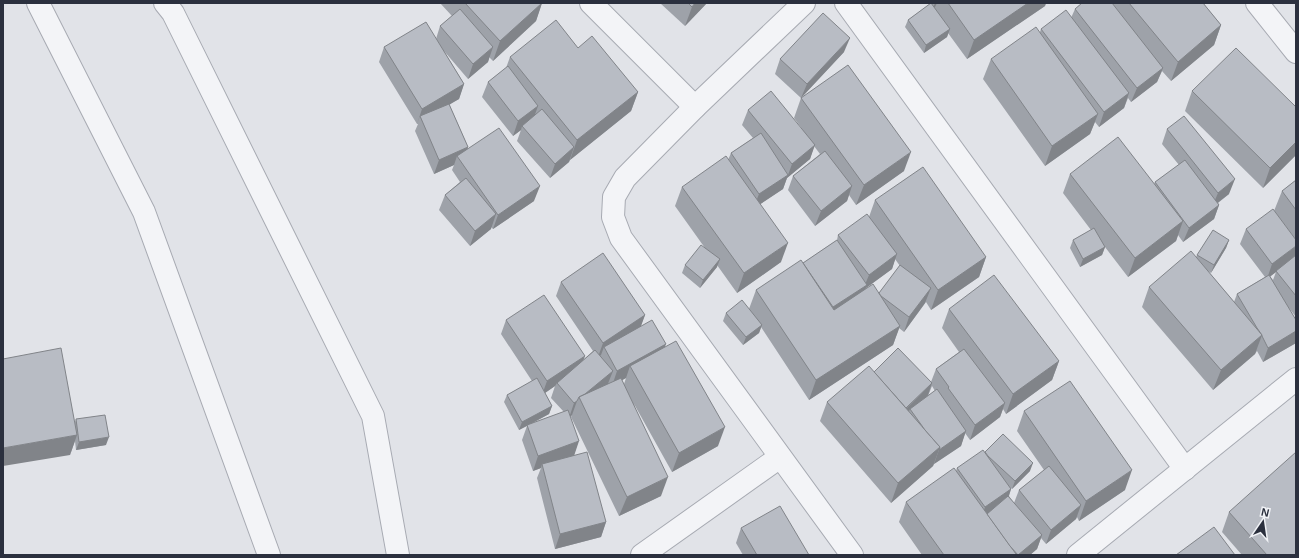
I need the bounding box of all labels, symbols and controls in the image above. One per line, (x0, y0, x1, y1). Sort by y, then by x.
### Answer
north arrow (1243, 502, 1283, 542)
text: N (1260, 506, 1271, 519)

